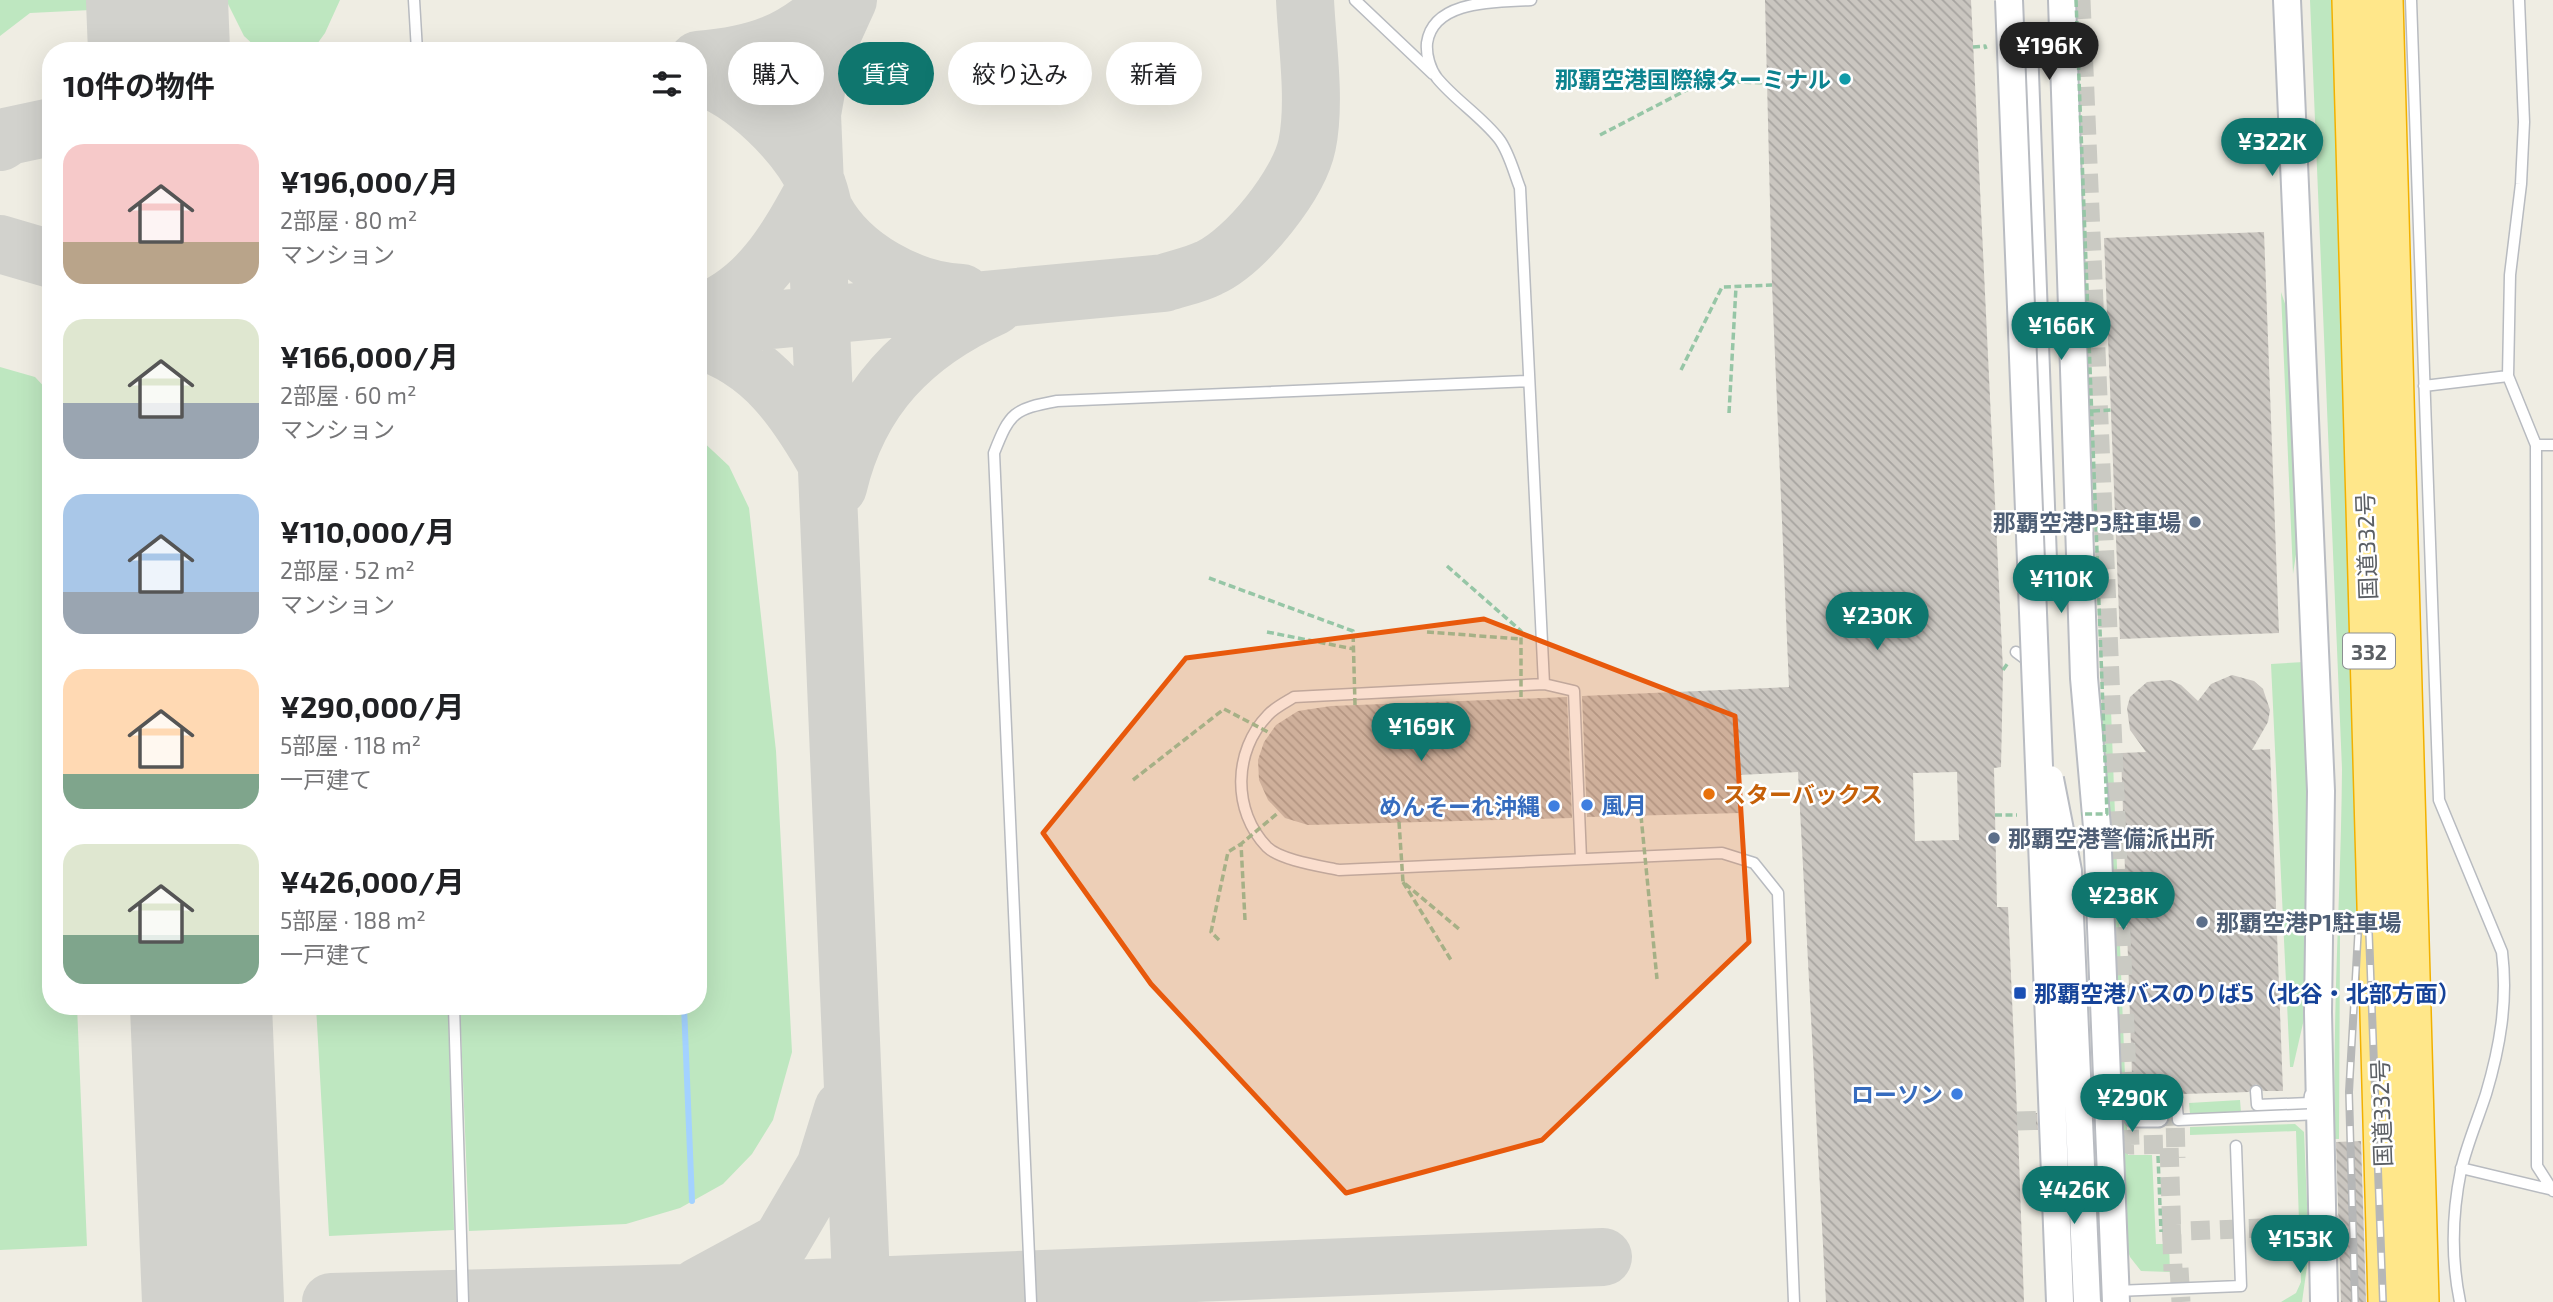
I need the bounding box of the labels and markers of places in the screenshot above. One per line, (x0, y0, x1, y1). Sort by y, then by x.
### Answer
pin: ¥196K (2000, 22, 2098, 82)
place label: 那覇空港国際線ターミナル (1555, 65, 1831, 93)
marker: 那覇空港国際線ターミナル (1837, 71, 1853, 87)
pin: ¥322K (2223, 118, 2321, 178)
pin: ¥166K (2012, 302, 2110, 362)
place label: 那覇空港P3駐車場 (1993, 508, 2181, 536)
marker: 那覇空港P3駐車場 (2187, 514, 2203, 530)
pin: ¥110K (2012, 556, 2110, 615)
pin: ¥230K (1828, 592, 1926, 652)
pin: ¥169K (1372, 704, 1470, 763)
place label: スターバックス (1723, 780, 1883, 808)
marker: スターバックス (1701, 786, 1717, 802)
place label: 風月 (1601, 791, 1647, 819)
place label: めんそーれ沖縄 (1379, 792, 1540, 820)
marker: 風月 (1579, 797, 1595, 813)
marker: めんそーれ沖縄 (1546, 798, 1562, 814)
place label: 那覇空港警備派出所 (2008, 824, 2215, 852)
marker: 那覇空港警備派出所 (1986, 830, 2002, 846)
pin: ¥238K (2074, 872, 2172, 932)
place label: 那覇空港P1駐車場 (2216, 908, 2401, 936)
marker: 那覇空港P1駐車場 (2194, 914, 2210, 930)
place label: 那覇空港バスのりば5（北谷・北部方面） (2034, 979, 2461, 1007)
marker: 那覇空港バスのりば5（北谷・北部方面） (2012, 985, 2028, 1001)
pin: ¥290K (2083, 1074, 2181, 1134)
place label: ローソン (1851, 1080, 1943, 1108)
marker: ローソン (1949, 1086, 1965, 1102)
pin: ¥426K (2025, 1166, 2123, 1226)
pin: ¥153K (2251, 1216, 2349, 1275)

